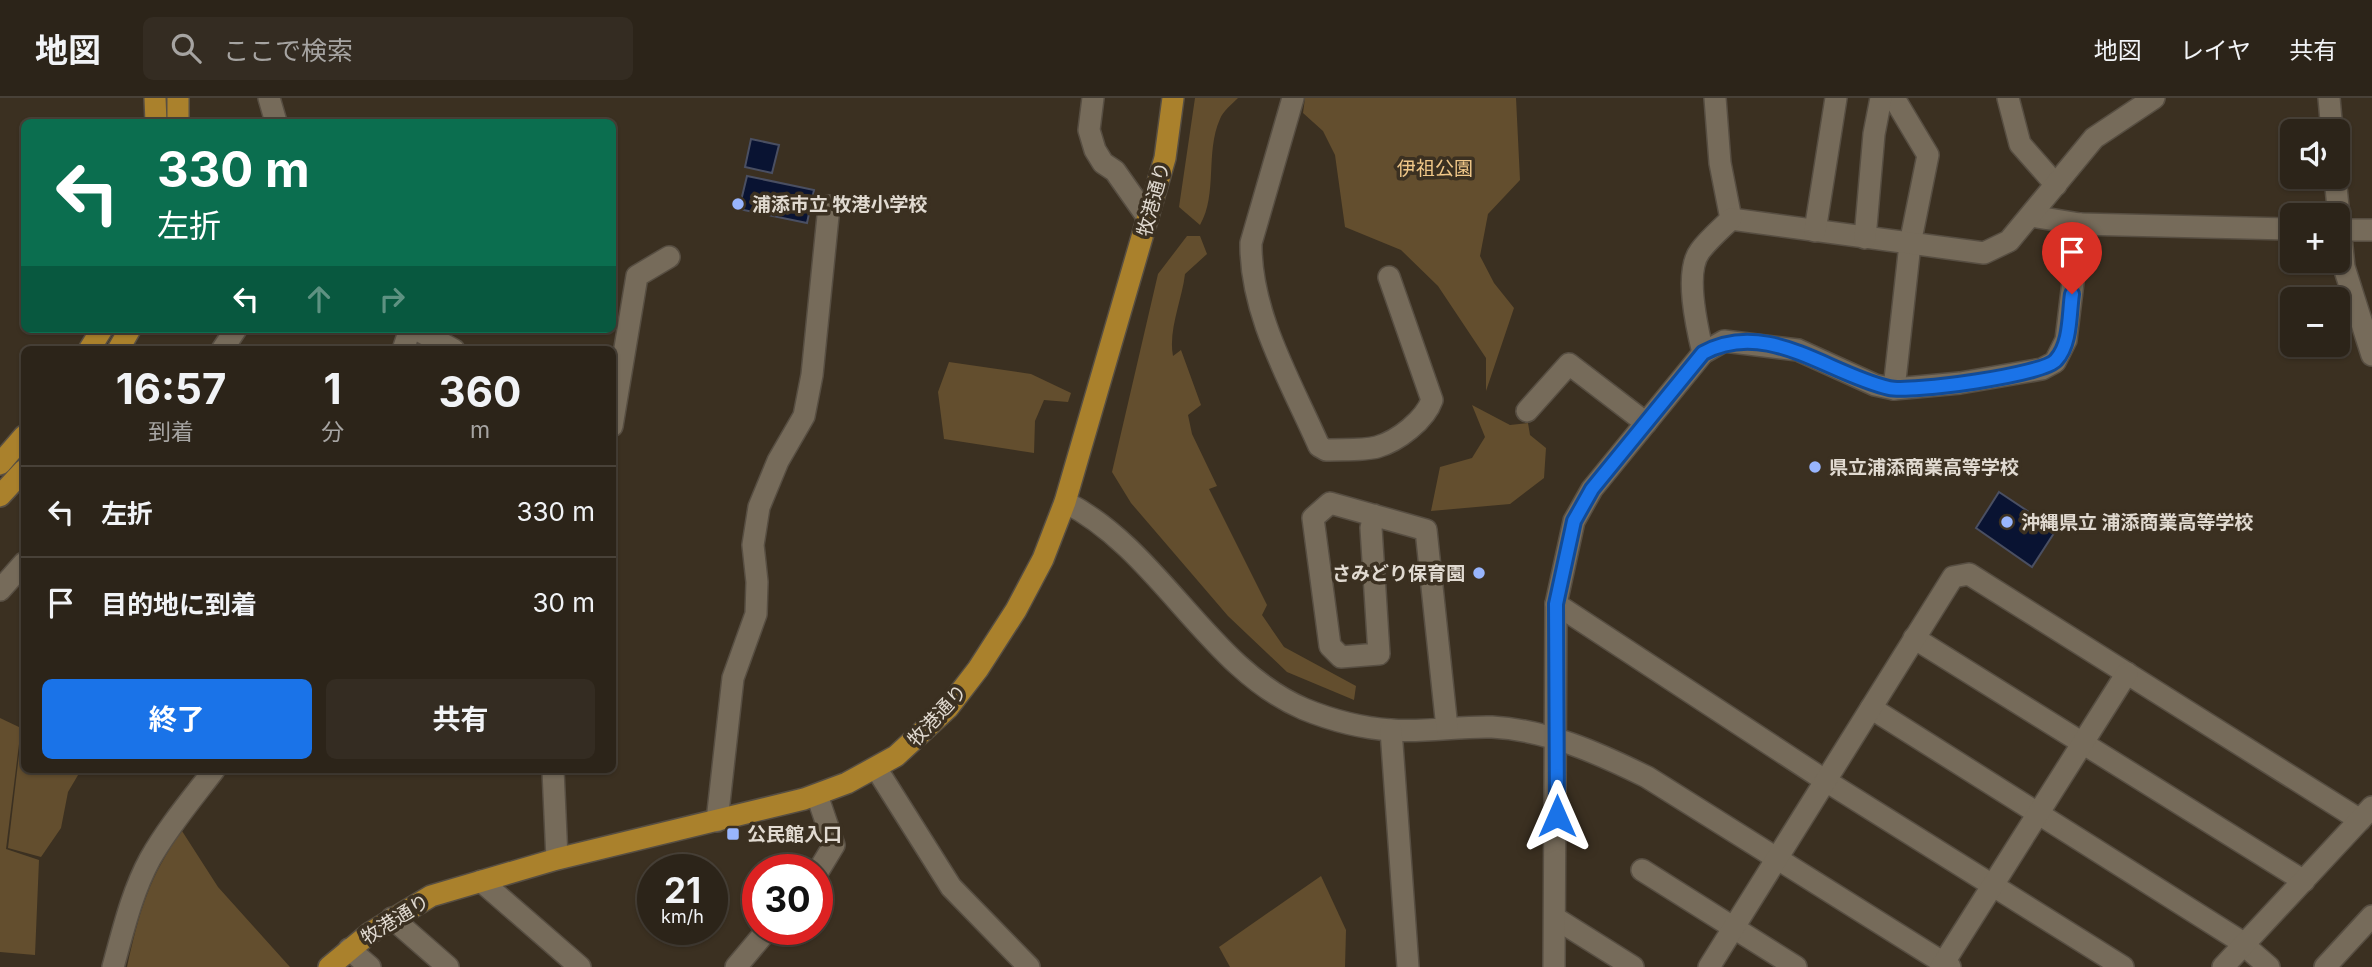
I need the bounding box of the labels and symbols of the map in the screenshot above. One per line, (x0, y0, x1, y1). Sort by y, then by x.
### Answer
park label: 伊祖公園 (1397, 157, 1473, 180)
street label: 牧港通り (1133, 159, 1174, 239)
place label: 浦添市立 牧港小学校 (752, 193, 928, 216)
marker: 浦添市立 牧港小学校 (730, 196, 746, 212)
pin (2042, 222, 2102, 294)
place label: 県立浦添商業高等学校 (1829, 456, 2019, 479)
marker: 県立浦添商業高等学校 (1807, 459, 1823, 475)
place label: 沖縄県立 浦添商業高等学校 (2021, 511, 2254, 534)
marker: 沖縄県立 浦添商業高等学校 (1999, 514, 2015, 530)
place label: さみどり保育園 (1332, 562, 1465, 585)
marker: さみどり保育園 (1471, 565, 1487, 581)
street label: 牧港通り (903, 680, 972, 751)
position arrow (1520, 779, 1594, 853)
place label: 公民館入口 (747, 823, 842, 846)
marker: 公民館入口 (725, 826, 741, 842)
speed limit sign: 30 (742, 854, 833, 945)
street label: 牧港通り (357, 890, 434, 949)

